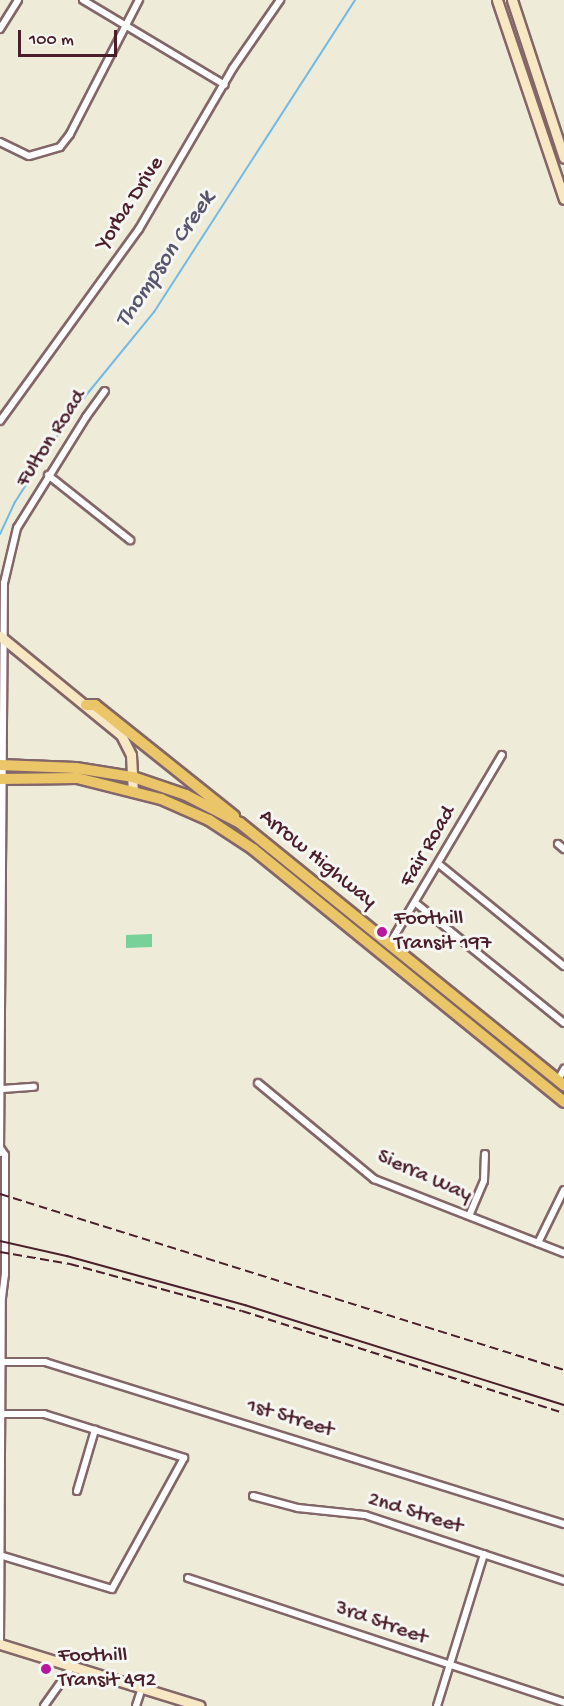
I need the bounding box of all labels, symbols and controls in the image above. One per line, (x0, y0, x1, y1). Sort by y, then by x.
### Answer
scale bar (21, 18, 120, 56)
text: 100 m (29, 30, 74, 51)
street label: Yorba Drive (91, 152, 171, 256)
water label: Thompson Creek (110, 186, 222, 334)
street label: Fulton Road (11, 385, 93, 493)
street label: Fair Road (395, 802, 463, 892)
street label: Arrow Highway (253, 804, 381, 916)
place label: Foothill Transit 197 (394, 906, 491, 957)
marker: Foothill Transit 197 (375, 925, 389, 939)
street label: Sierra Way (372, 1144, 476, 1210)
street label: 1st Street (243, 1393, 337, 1445)
street label: 2nd Street (364, 1487, 466, 1541)
street label: 3rd Street (331, 1596, 431, 1652)
place label: Foothill Transit 492 (58, 1643, 156, 1694)
marker: Foothill Transit 492 (39, 1662, 53, 1676)

